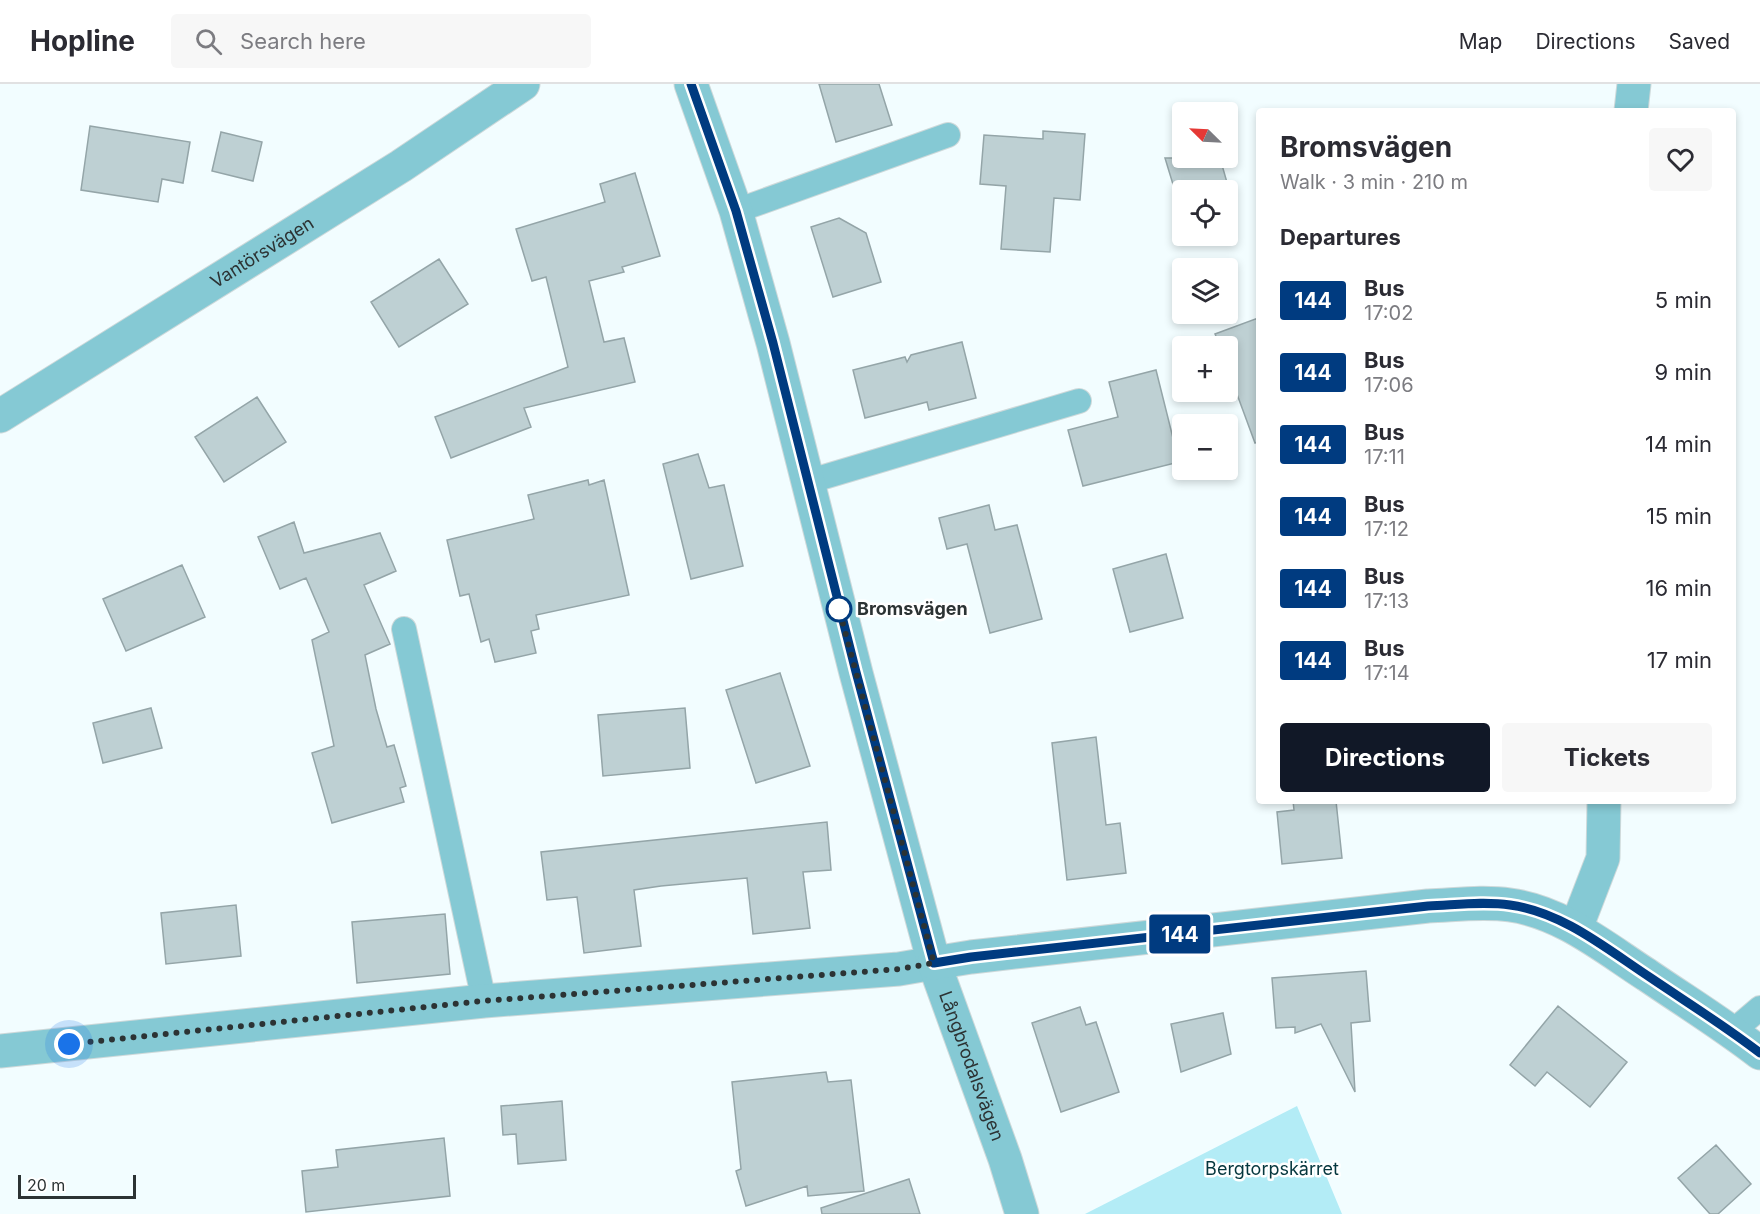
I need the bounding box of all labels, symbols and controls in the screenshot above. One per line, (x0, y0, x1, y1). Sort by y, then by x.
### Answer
search box (171, 14, 591, 68)
text: Hopline (30, 24, 135, 58)
icon: search (192, 25, 225, 58)
text: Search here (240, 28, 366, 54)
text: Map (1459, 29, 1502, 54)
text: Directions (1535, 29, 1636, 54)
text: Saved (1669, 29, 1730, 54)
north arrow (1172, 102, 1238, 168)
map controls (1172, 102, 1238, 480)
button: heart (1649, 128, 1712, 191)
text: Bromsvägen (1280, 130, 1452, 164)
text: Walk · 3 min · 210 m (1280, 170, 1468, 194)
button: locate (1172, 180, 1238, 246)
street label: Vantörsvägen (207, 212, 317, 292)
text: Departures (1280, 224, 1401, 250)
button: layers (1172, 258, 1238, 324)
text: Bus (1364, 275, 1405, 301)
text: 5 min (1655, 287, 1712, 313)
text: 144 (1294, 288, 1332, 313)
text: 17:02 (1364, 301, 1413, 325)
button: + (1172, 336, 1238, 402)
text: Bus (1364, 347, 1405, 373)
text: 9 min (1655, 359, 1712, 385)
text: 144 (1294, 360, 1332, 385)
text: 17:06 (1364, 373, 1414, 397)
button: − (1172, 414, 1238, 480)
text: Bus (1364, 419, 1405, 445)
text: 14 min (1645, 431, 1712, 457)
text: 144 (1294, 432, 1332, 457)
text: 17:11 (1364, 445, 1405, 469)
text: Bus (1364, 491, 1405, 517)
text: 15 min (1646, 503, 1712, 529)
text: 144 (1294, 504, 1332, 529)
text: 17:12 (1364, 517, 1409, 541)
text: Bus (1364, 563, 1405, 589)
text: 16 min (1646, 575, 1712, 601)
text: 144 (1294, 576, 1332, 601)
text: 17:13 (1364, 589, 1409, 613)
marker: Bromsvägen (826, 596, 852, 622)
place label: Bromsvägen (857, 598, 968, 619)
text: Bus (1364, 635, 1405, 661)
text: 17 min (1647, 647, 1712, 673)
text: 144 (1294, 648, 1332, 673)
text: 17:14 (1364, 661, 1410, 685)
button: Directions (1280, 723, 1490, 792)
button: Tickets (1502, 723, 1712, 792)
line badge: 144 (1146, 914, 1214, 954)
text: 144 (1161, 922, 1199, 947)
street label: Långbrodalsvägen (935, 988, 1009, 1144)
your location (54, 1029, 84, 1059)
park label: Bergtorpskärret (1205, 1158, 1339, 1179)
scale bar (18, 1172, 136, 1200)
text: 20 m (27, 1175, 65, 1195)

